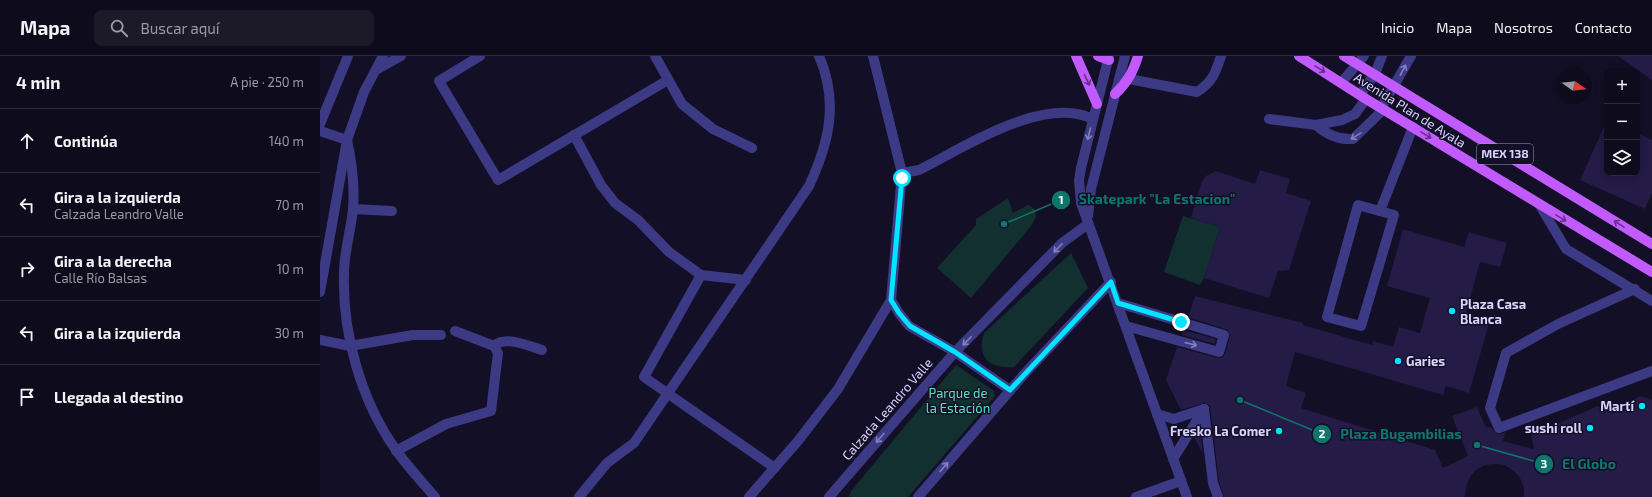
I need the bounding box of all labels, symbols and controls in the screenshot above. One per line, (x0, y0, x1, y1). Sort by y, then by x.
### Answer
search box (94, 10, 374, 46)
text: Mapa (20, 16, 70, 39)
icon: search (108, 17, 130, 39)
text: Buscar aquí (140, 19, 220, 37)
text: Inicio (1381, 19, 1414, 36)
text: Mapa (1436, 19, 1472, 36)
text: Nosotros (1494, 19, 1553, 36)
text: Contacto (1575, 19, 1632, 36)
one-way arrow (1400, 64, 1407, 76)
one-way arrow (1314, 66, 1326, 74)
north arrow (1556, 68, 1592, 104)
map controls (1604, 68, 1640, 176)
button: + (1604, 68, 1640, 104)
street label: Avenida Plan de Ayala (1351, 69, 1469, 151)
text: 4 min (16, 72, 60, 92)
one-way arrow (1083, 73, 1091, 85)
text: A pie · 250 m (230, 74, 304, 90)
button: − (1604, 104, 1640, 140)
one-way arrow (1085, 128, 1093, 141)
icon: ahead (16, 130, 38, 152)
one-way arrow (1350, 131, 1361, 140)
one-way arrow (1421, 131, 1432, 140)
text: Continúa (54, 132, 117, 150)
text: 140 m (269, 133, 304, 149)
button: layers (1604, 140, 1640, 176)
road number: MEX 138 (1477, 144, 1533, 164)
route start (893, 169, 911, 187)
callout: Skatepark "La Estacion" (1051, 187, 1243, 213)
text: Gira a la izquierda (54, 188, 181, 206)
text: Skatepark "La Estacion" (1079, 190, 1235, 207)
text: 1 (1058, 192, 1064, 206)
icon: left (16, 194, 38, 216)
text: 70 m (275, 197, 304, 213)
text: Calzada Leandro Valle (54, 206, 184, 222)
one-way arrow (1555, 214, 1567, 222)
one-way arrow (1614, 220, 1625, 228)
one-way arrow (1053, 243, 1063, 253)
text: Gira a la derecha (54, 252, 172, 270)
icon: right (16, 258, 38, 280)
text: 10 m (277, 261, 304, 277)
text: Calle Río Balsas (54, 270, 147, 286)
place label: Plaza Casa Blanca (1460, 296, 1526, 327)
marker: Plaza Casa Blanca (1447, 306, 1457, 316)
route end (1172, 313, 1190, 331)
icon: left (16, 322, 38, 344)
text: Gira a la izquierda (54, 324, 181, 342)
text: 30 m (275, 325, 304, 341)
one-way arrow (962, 336, 971, 346)
one-way arrow (1184, 341, 1197, 348)
place label: Garies (1406, 353, 1445, 369)
street label: Calzada Leandro Valle (838, 355, 936, 463)
marker: Garies (1393, 356, 1403, 366)
park label: Parque de la Estación (926, 385, 990, 416)
icon: arrive (16, 386, 38, 408)
text: Llegada al destino (54, 388, 183, 406)
place label: Martí (1600, 398, 1635, 414)
marker: Martí (1637, 401, 1647, 411)
place label: sushi roll (1525, 420, 1583, 436)
callout: Plaza Bugambilias (1312, 421, 1469, 447)
place label: Fresko La Comer (1170, 423, 1271, 439)
marker: sushi roll (1585, 423, 1595, 433)
text: Plaza Bugambilias (1340, 425, 1462, 442)
marker: Fresko La Comer (1274, 426, 1284, 436)
text: 2 (1319, 426, 1326, 440)
one-way arrow (876, 432, 885, 442)
callout: El Globo (1534, 451, 1624, 477)
text: El Globo (1562, 455, 1616, 472)
text: 3 (1541, 456, 1548, 470)
one-way arrow (939, 462, 948, 473)

